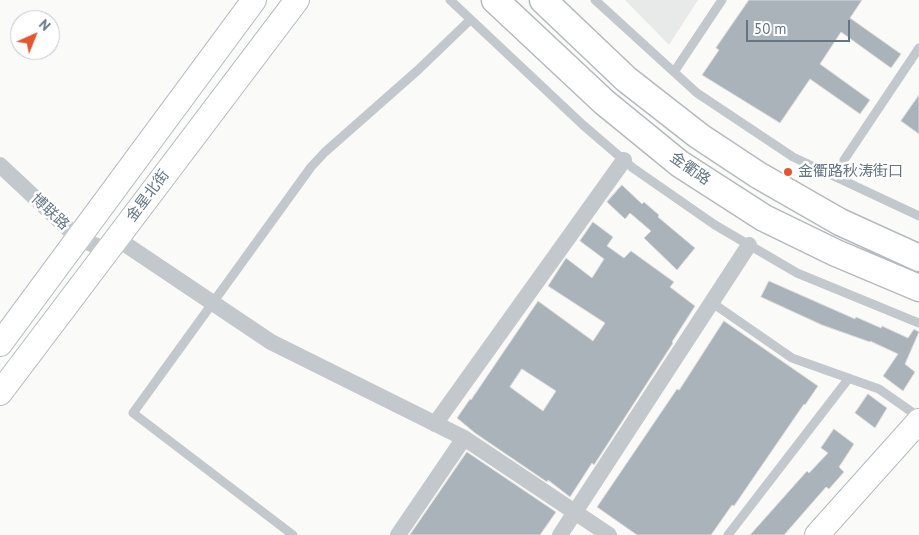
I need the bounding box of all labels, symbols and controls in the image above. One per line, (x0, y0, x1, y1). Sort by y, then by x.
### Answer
north arrow (10, 10, 60, 60)
scale bar (749, 10, 853, 42)
text: N (35, 15, 54, 35)
text: 50 m (754, 19, 787, 38)
street label: 金衢路 (666, 149, 714, 189)
place label: 金衢路秋涛街口 (798, 163, 903, 181)
marker: 金衢路秋涛街口 (782, 166, 794, 178)
street label: 金星北街 (123, 167, 173, 225)
street label: 博联路 (27, 190, 73, 234)

